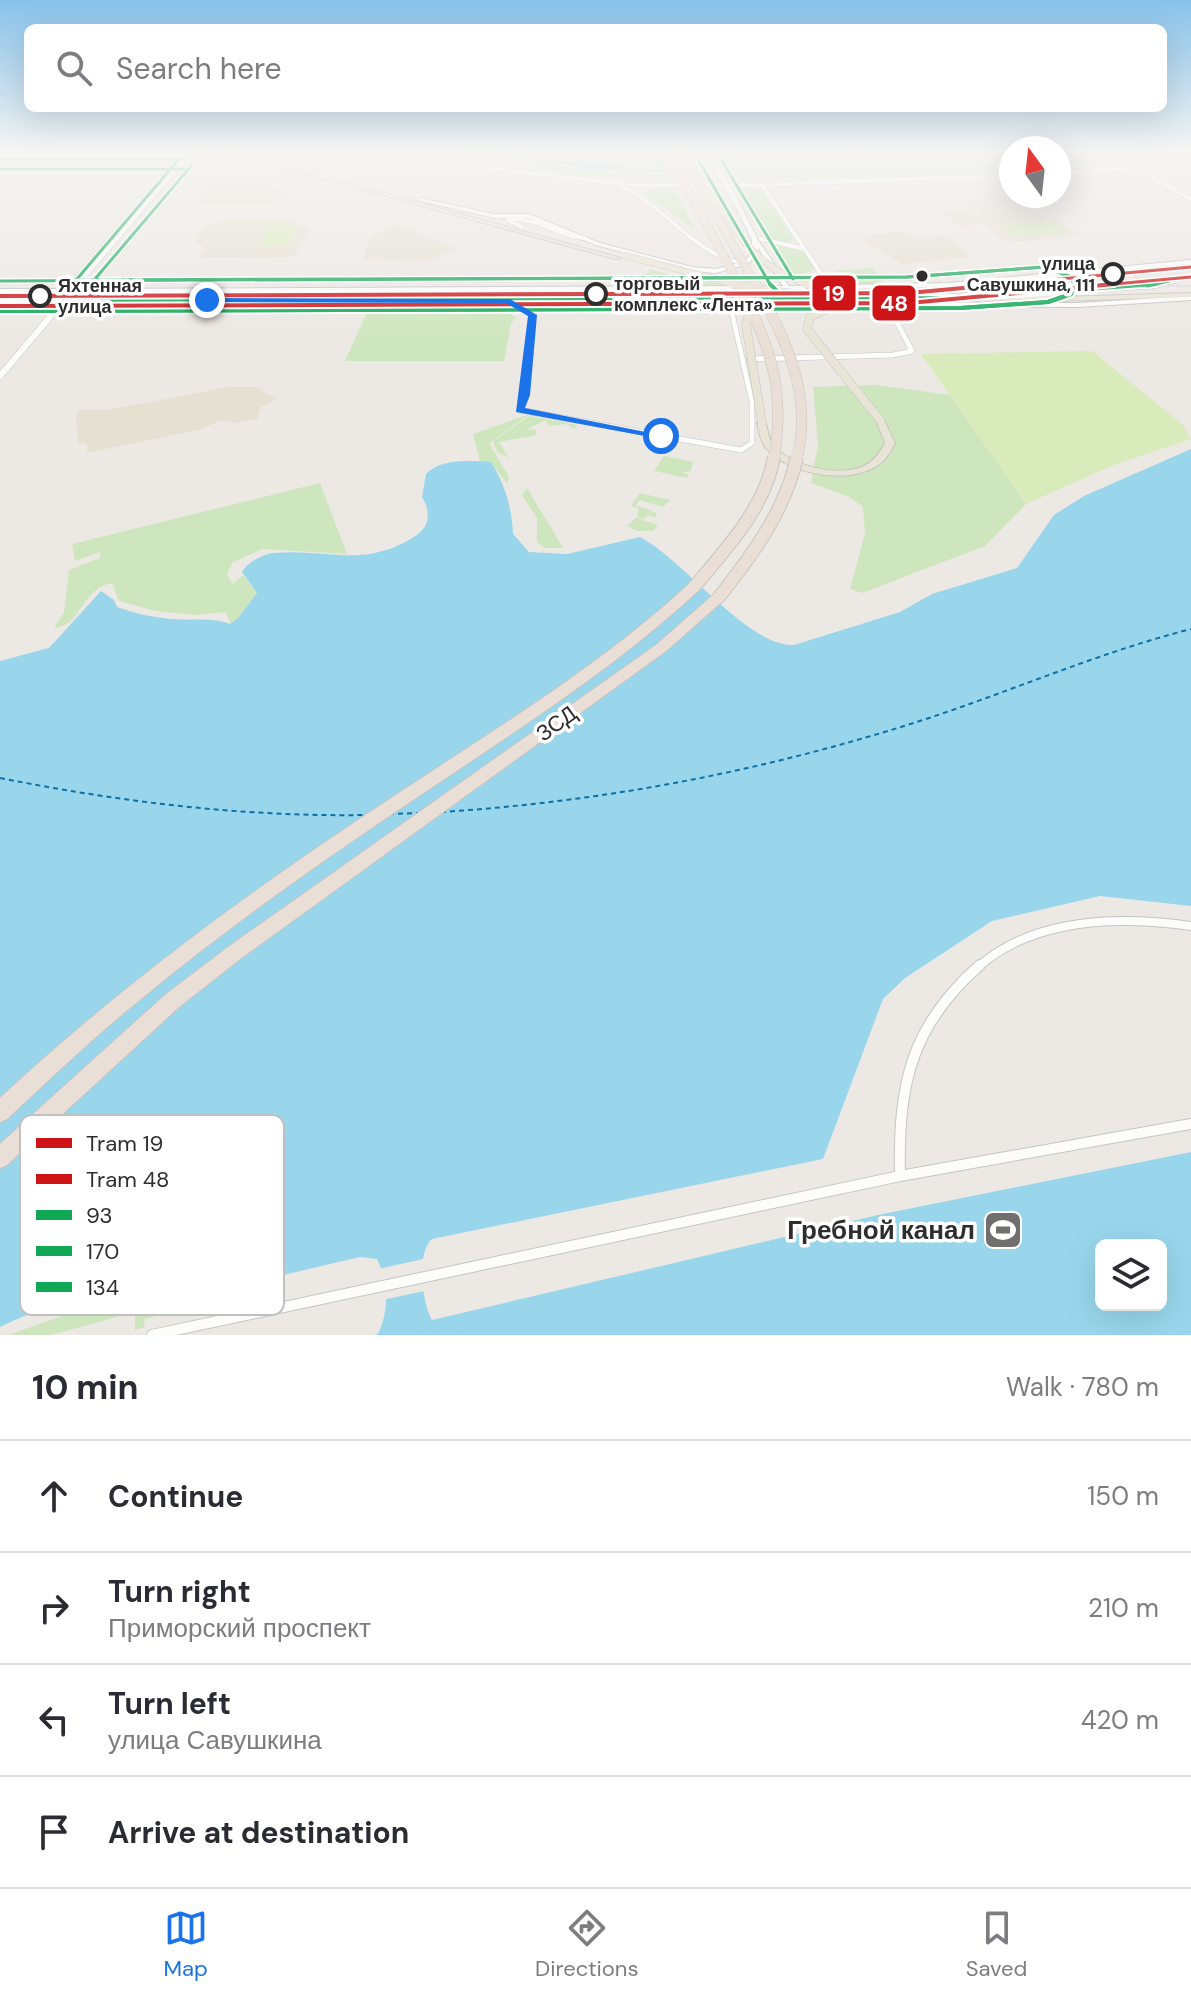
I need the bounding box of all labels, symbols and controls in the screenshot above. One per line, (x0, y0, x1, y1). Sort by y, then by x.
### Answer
search box (24, 24, 1167, 112)
icon: search (52, 46, 96, 90)
text: Search here (116, 49, 282, 88)
north arrow (999, 136, 1071, 208)
place label: улица Савушкина, 111 (967, 252, 1096, 297)
marker: улица Савушкина, 111 (1102, 263, 1124, 285)
unlabelled marker (914, 268, 930, 284)
place label: торговый комплекс «Лента» (614, 272, 773, 317)
place label: Яхтенная улица (58, 274, 142, 319)
line badge: 19 (811, 274, 857, 312)
text: 19 (823, 279, 845, 308)
route end (189, 282, 225, 318)
marker: торговый комплекс «Лента» (585, 283, 607, 305)
line badge: 48 (871, 284, 917, 322)
marker: Яхтенная улица (29, 285, 51, 307)
text: 48 (880, 289, 908, 318)
route start (643, 418, 679, 454)
street label: ЗСД (530, 699, 582, 748)
legend (20, 1115, 284, 1315)
text: Tram 19 (86, 1129, 163, 1158)
text: Tram 48 (86, 1165, 169, 1194)
text: 93 (86, 1201, 112, 1230)
sports icon: Гребной канал (982, 1209, 1024, 1251)
place label: Гребной канал (787, 1213, 975, 1247)
text: 170 (86, 1237, 119, 1266)
map controls (1095, 1239, 1167, 1311)
button: layers (1095, 1239, 1167, 1311)
text: 134 (86, 1273, 119, 1302)
text: 10 min (32, 1365, 139, 1410)
text: Walk · 780 m (1006, 1370, 1159, 1404)
icon: ahead (32, 1474, 76, 1518)
text: Continue (108, 1477, 243, 1516)
text: 150 m (1087, 1479, 1159, 1513)
text: Turn right (108, 1572, 251, 1611)
icon: right (32, 1586, 76, 1630)
text: 210 m (1088, 1591, 1159, 1625)
text: Приморский проспект (108, 1611, 371, 1645)
text: Turn left (108, 1684, 231, 1723)
icon: left (32, 1698, 76, 1742)
text: 420 m (1081, 1703, 1159, 1737)
text: улица Савушкина (108, 1723, 322, 1757)
icon: arrive (32, 1810, 76, 1854)
text: Arrive at destination (108, 1813, 409, 1852)
tab: Map (164, 1906, 208, 1983)
tab: Directions (535, 1906, 639, 1983)
tab: Saved (966, 1906, 1027, 1983)

